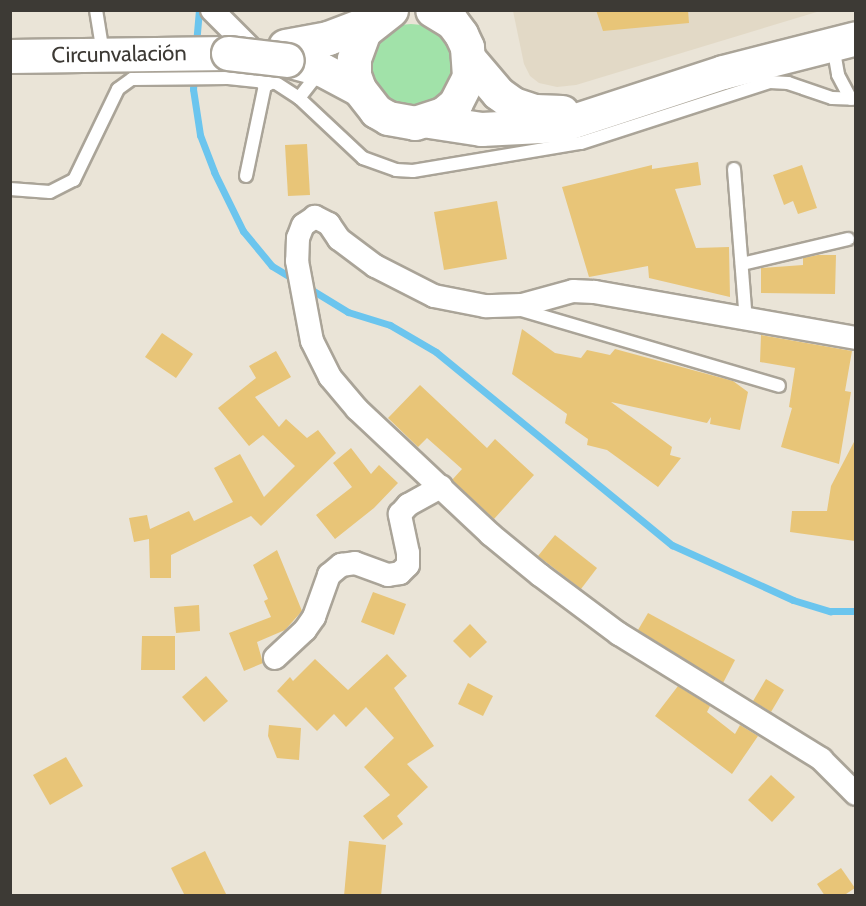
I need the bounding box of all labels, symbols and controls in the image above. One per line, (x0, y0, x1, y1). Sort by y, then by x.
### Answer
street label: Circunvalación (51, 40, 187, 68)

